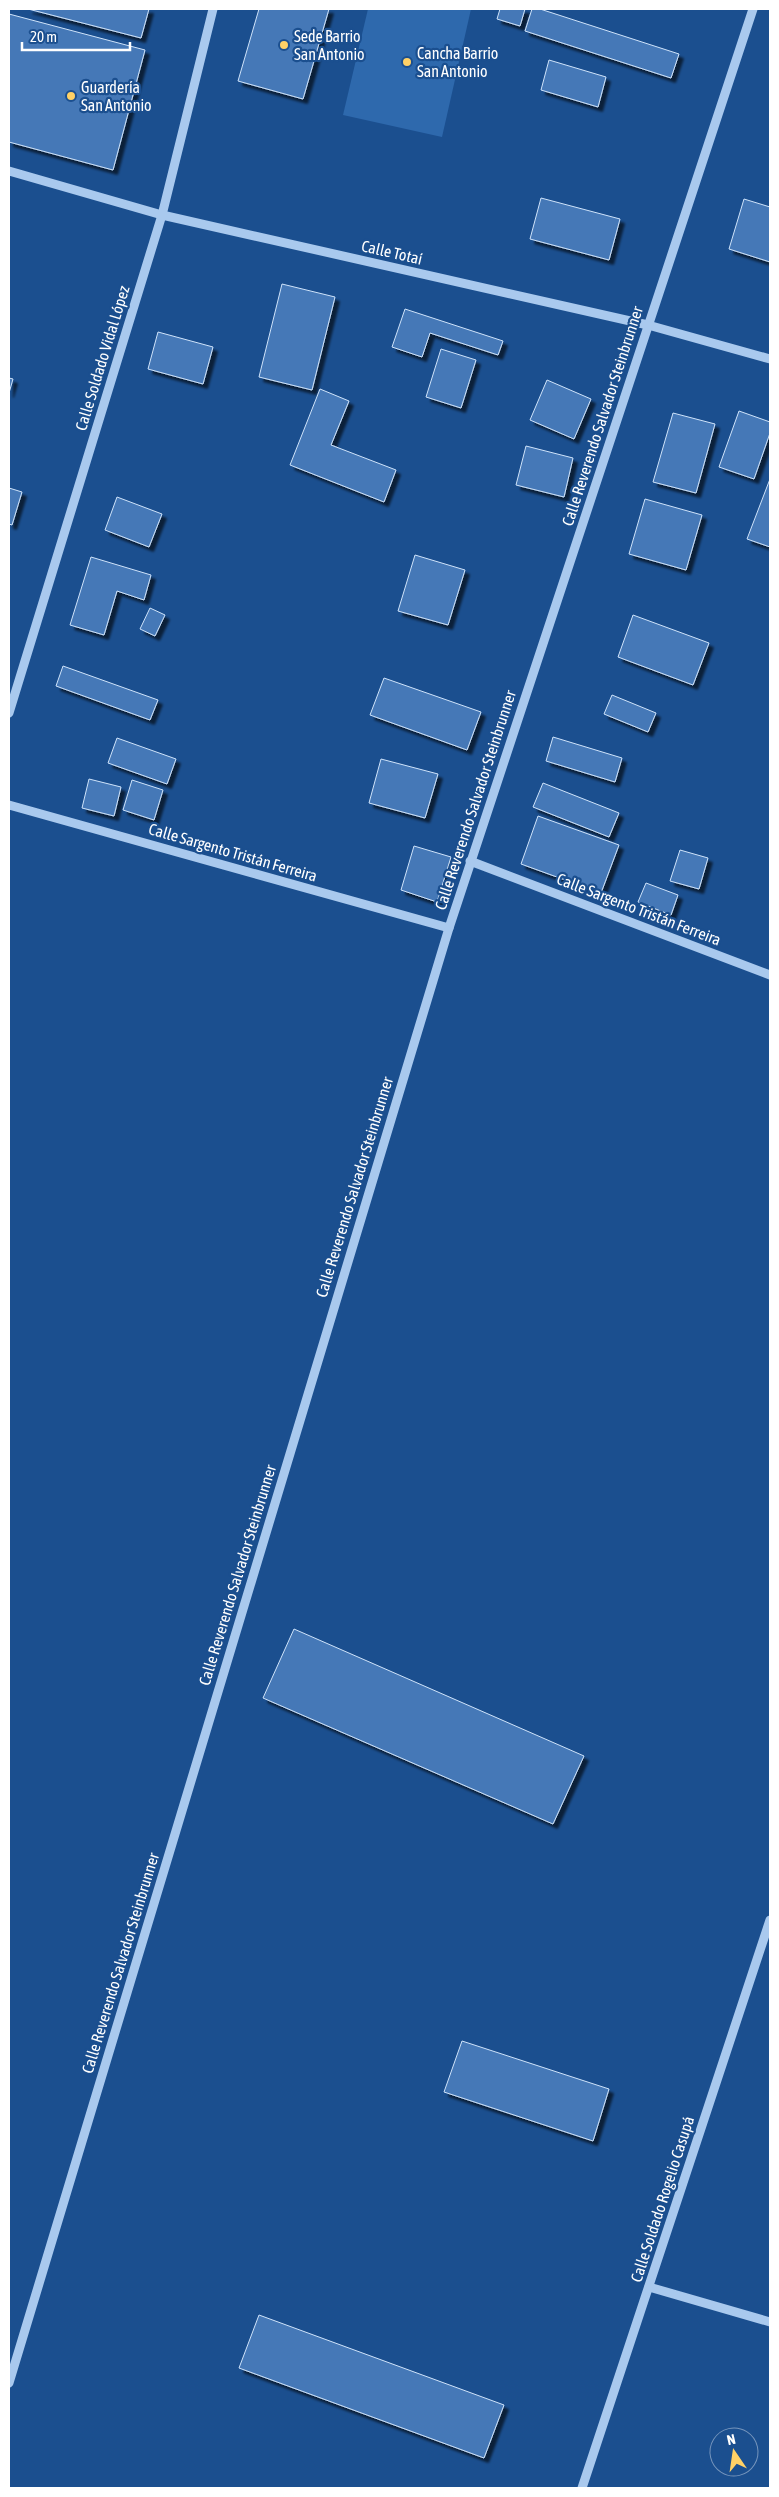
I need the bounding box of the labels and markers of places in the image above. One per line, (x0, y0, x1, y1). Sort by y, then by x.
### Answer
place label: Sede Barrio San Antonio (294, 27, 365, 63)
marker: Sede Barrio San Antonio (278, 39, 290, 51)
place label: Cancha Barrio San Antonio (417, 44, 498, 80)
marker: Cancha Barrio San Antonio (401, 56, 413, 68)
place label: Guardería San Antonio (81, 78, 152, 114)
marker: Guardería San Antonio (65, 90, 77, 102)

